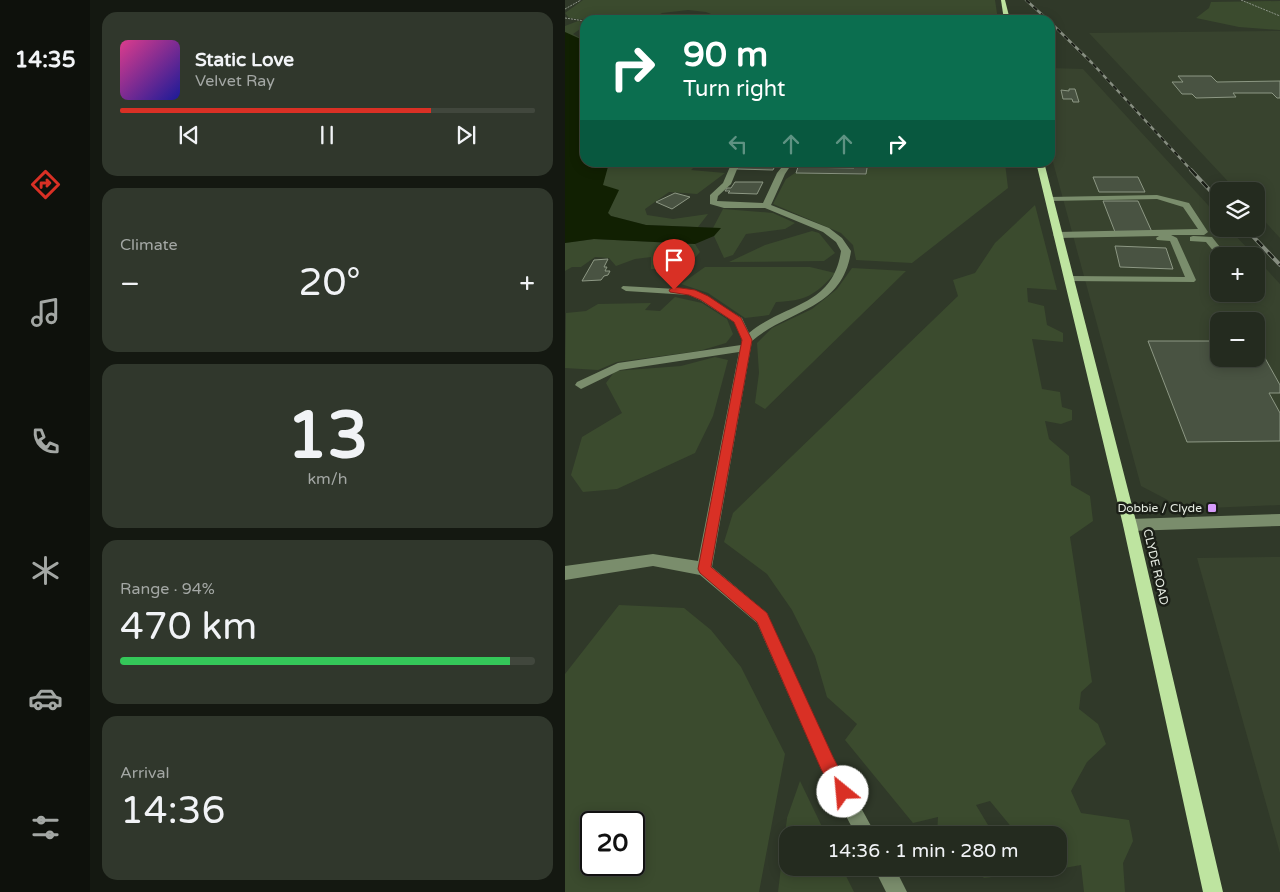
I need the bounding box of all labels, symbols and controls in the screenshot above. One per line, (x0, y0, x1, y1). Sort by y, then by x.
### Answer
text: 90 m (683, 34, 768, 76)
icon: right (600, 35, 665, 100)
text: 14:35 (15, 47, 75, 73)
text: Static Love (195, 49, 294, 71)
text: Velvet Ray (195, 71, 275, 91)
text: Turn right (683, 76, 785, 102)
icon: previous (175, 121, 203, 149)
icon: pause (313, 121, 341, 149)
icon: next (452, 121, 480, 149)
icon: left (724, 130, 752, 158)
icon: ahead (777, 130, 805, 158)
icon: ahead (830, 130, 858, 158)
icon: right (883, 130, 911, 158)
icon: directions (28, 167, 63, 202)
map controls (1210, 182, 1265, 367)
button: layers (1210, 182, 1265, 237)
text: Climate (120, 235, 178, 255)
pin (653, 239, 695, 290)
icon: arrive (660, 246, 688, 274)
button: + (1210, 247, 1265, 302)
text: 20° (299, 260, 361, 306)
text: − (120, 267, 140, 301)
text: + (519, 267, 535, 301)
icon: music (28, 295, 63, 330)
button: − (1210, 312, 1265, 367)
text: 13 (287, 397, 368, 476)
icon: phone (28, 424, 63, 459)
text: km/h (307, 469, 348, 489)
place label: Dobbie / Clyde (1117, 501, 1202, 515)
marker: Dobbie / Clyde (1206, 502, 1218, 514)
street label: CLYDE ROAD (1140, 528, 1172, 606)
icon: climate (28, 553, 63, 588)
text: Range · 94% (120, 579, 215, 599)
text: 470 km (120, 604, 257, 650)
icon: car (28, 681, 63, 716)
text: Arrival (120, 763, 169, 783)
position arrow (816, 765, 868, 817)
text: 14:36 (120, 788, 225, 834)
icon: filters (28, 810, 63, 845)
speed limit sign: 20 (580, 811, 645, 876)
text: 14:36 · 1 min · 280 m (827, 840, 1019, 862)

